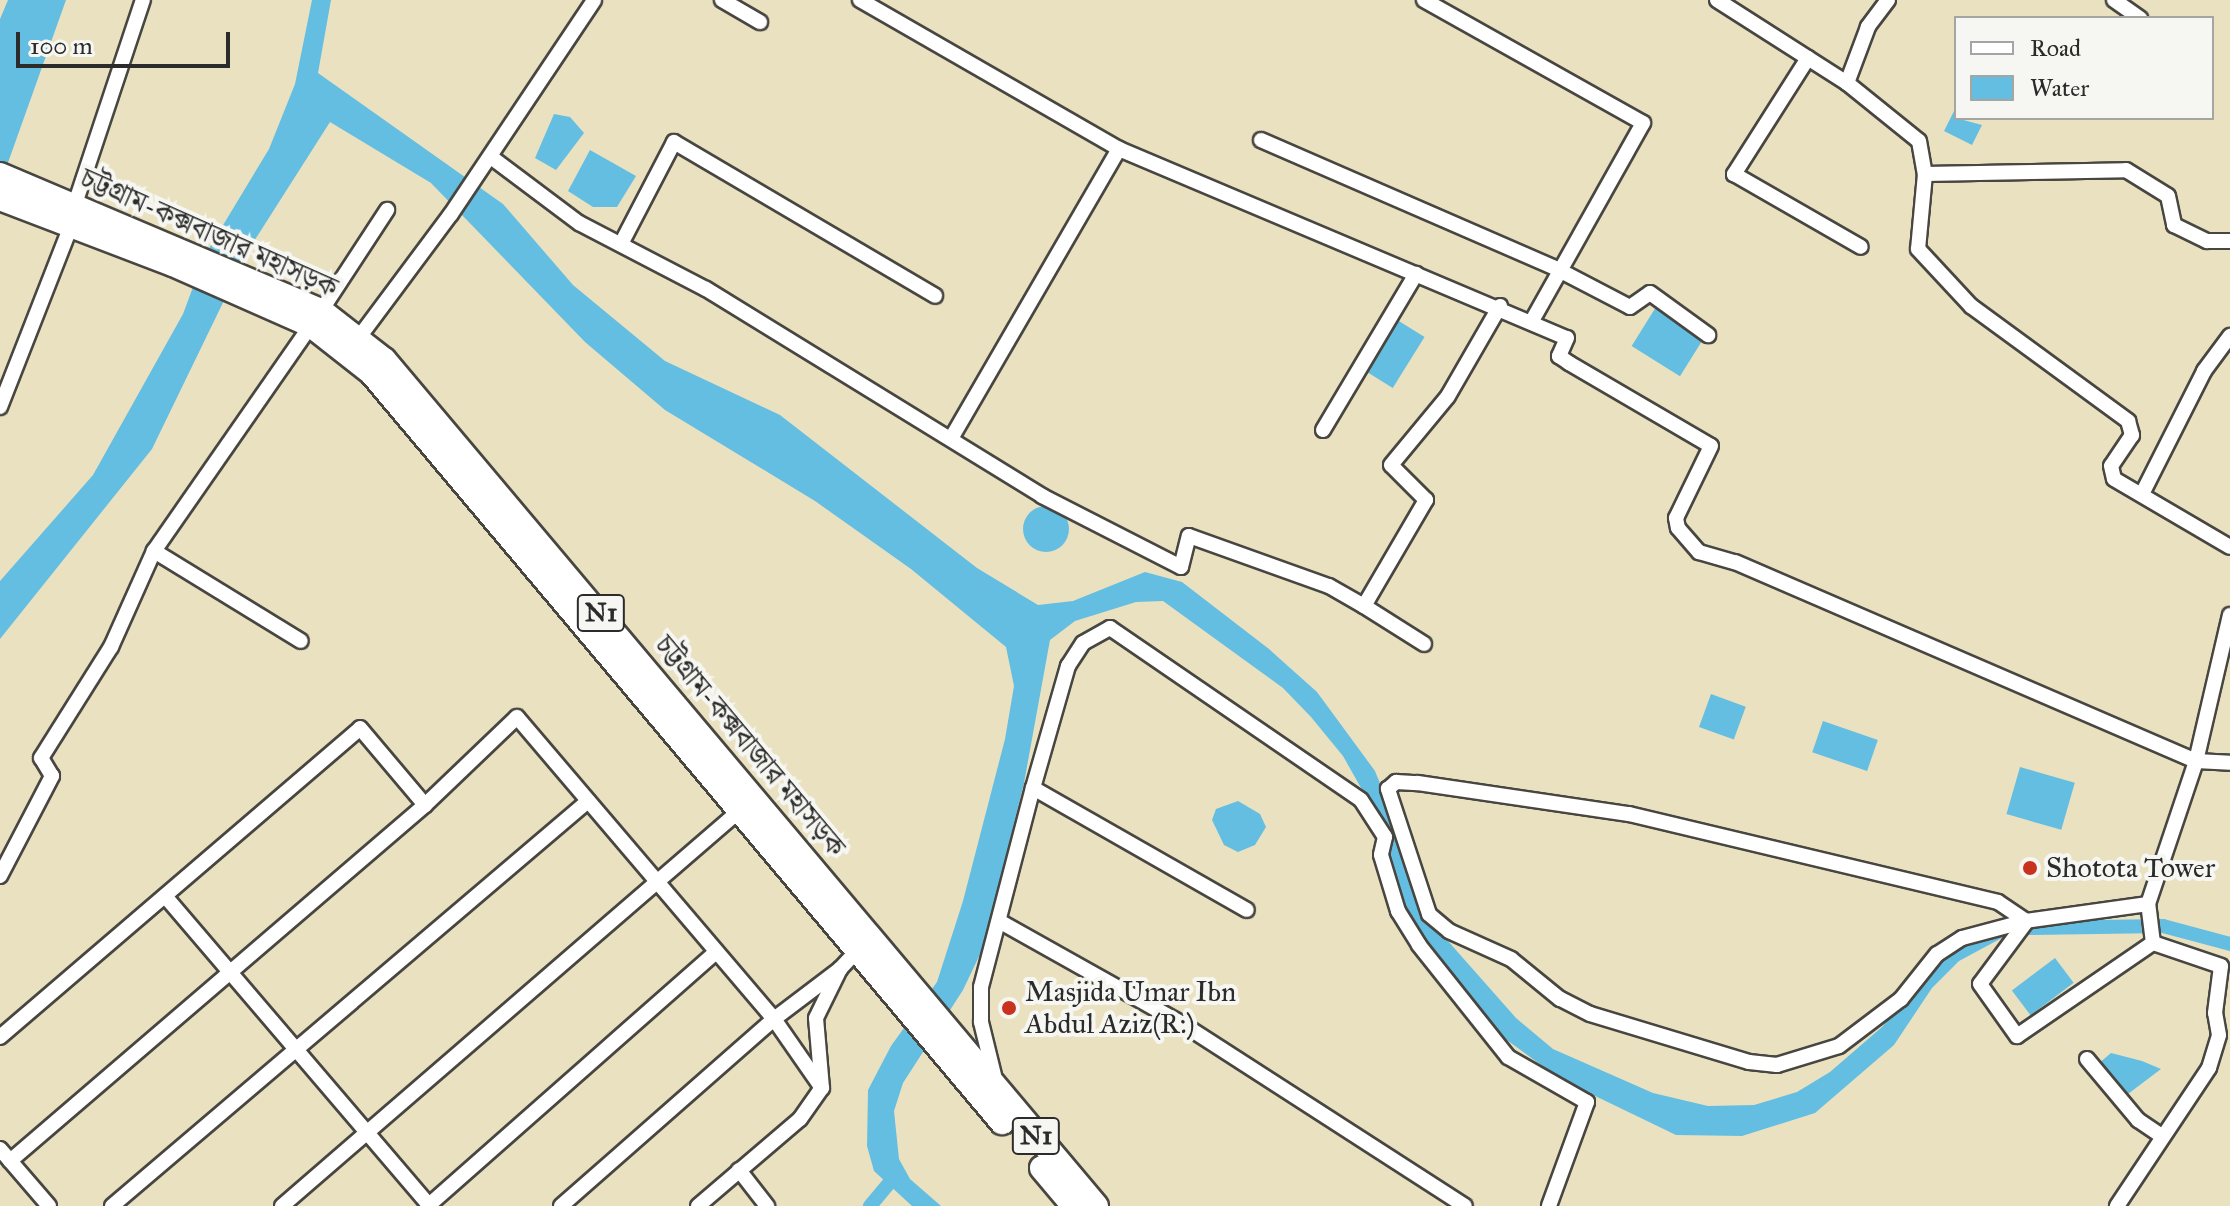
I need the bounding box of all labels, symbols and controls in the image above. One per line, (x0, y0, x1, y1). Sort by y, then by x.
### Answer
scale bar (20, 16, 234, 66)
legend (1954, 16, 2214, 120)
text: 100 m (30, 31, 93, 61)
text: Road (2030, 33, 2081, 63)
text: Water (2030, 73, 2089, 103)
street label: চট্টগ্রাম-কক্সবাজার মহাসড়ক (75, 161, 343, 305)
road number: N1 (575, 591, 627, 635)
street label: চট্টগ্রাম-কক্সবাজার মহাসড়ক (648, 629, 852, 863)
place label: Shotota Tower (2046, 851, 2215, 885)
marker: Shotota Tower (2021, 859, 2039, 877)
place label: Masjida Umar Ibn Abdul Aziz(R:) (1025, 975, 1236, 1041)
marker: Masjida Umar Ibn Abdul Aziz(R:) (1000, 999, 1018, 1017)
road number: N1 (1010, 1114, 1062, 1158)

